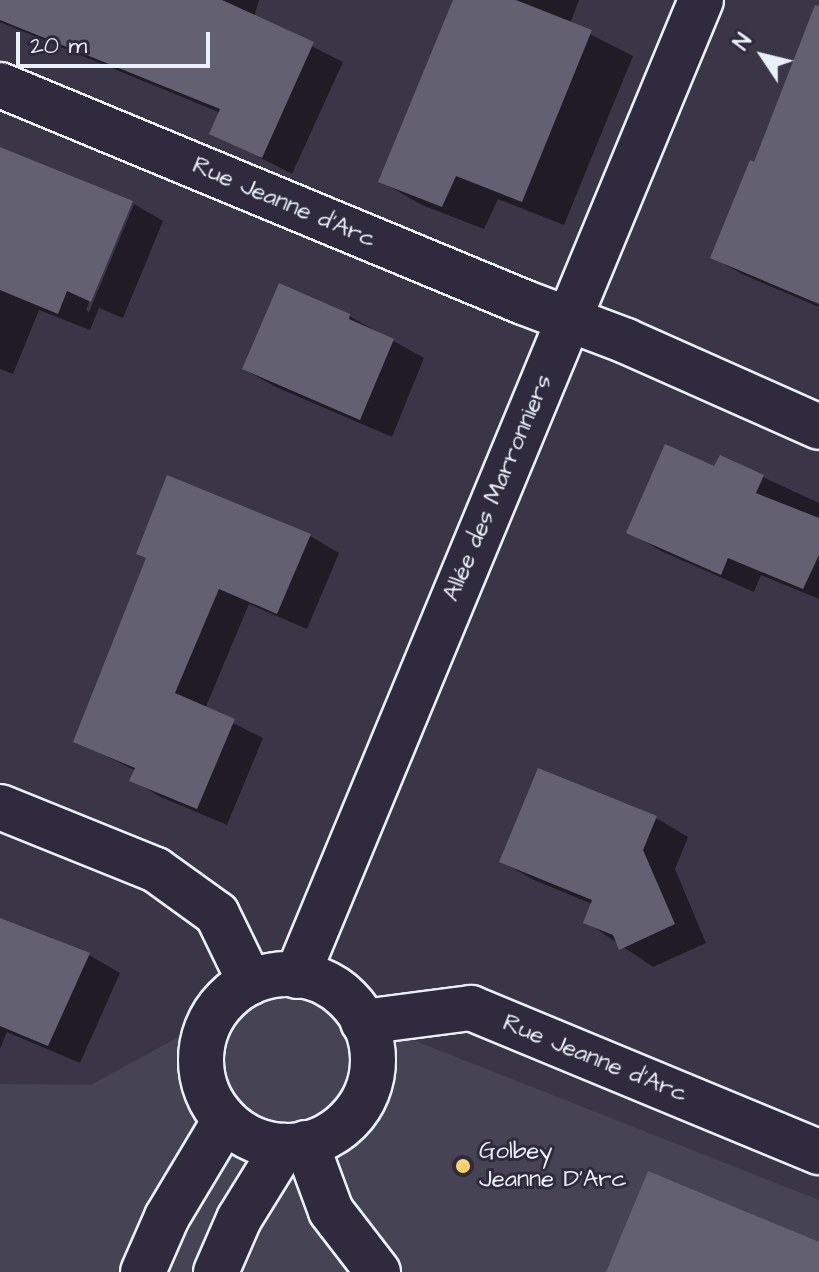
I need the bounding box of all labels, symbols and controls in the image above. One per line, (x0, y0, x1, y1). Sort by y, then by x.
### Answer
scale bar (20, 16, 214, 66)
north arrow (723, 16, 803, 96)
text: N (726, 27, 760, 56)
text: 20 m (30, 29, 87, 63)
street label: Rue Jeanne d'Arc (188, 151, 380, 255)
street label: Allée des Marronniers (437, 370, 559, 606)
street label: Rue Jeanne d'Arc (499, 1009, 691, 1109)
place label: Golbey Jeanne D'Arc (479, 1138, 627, 1194)
marker: Golbey Jeanne D'Arc (454, 1157, 472, 1175)

